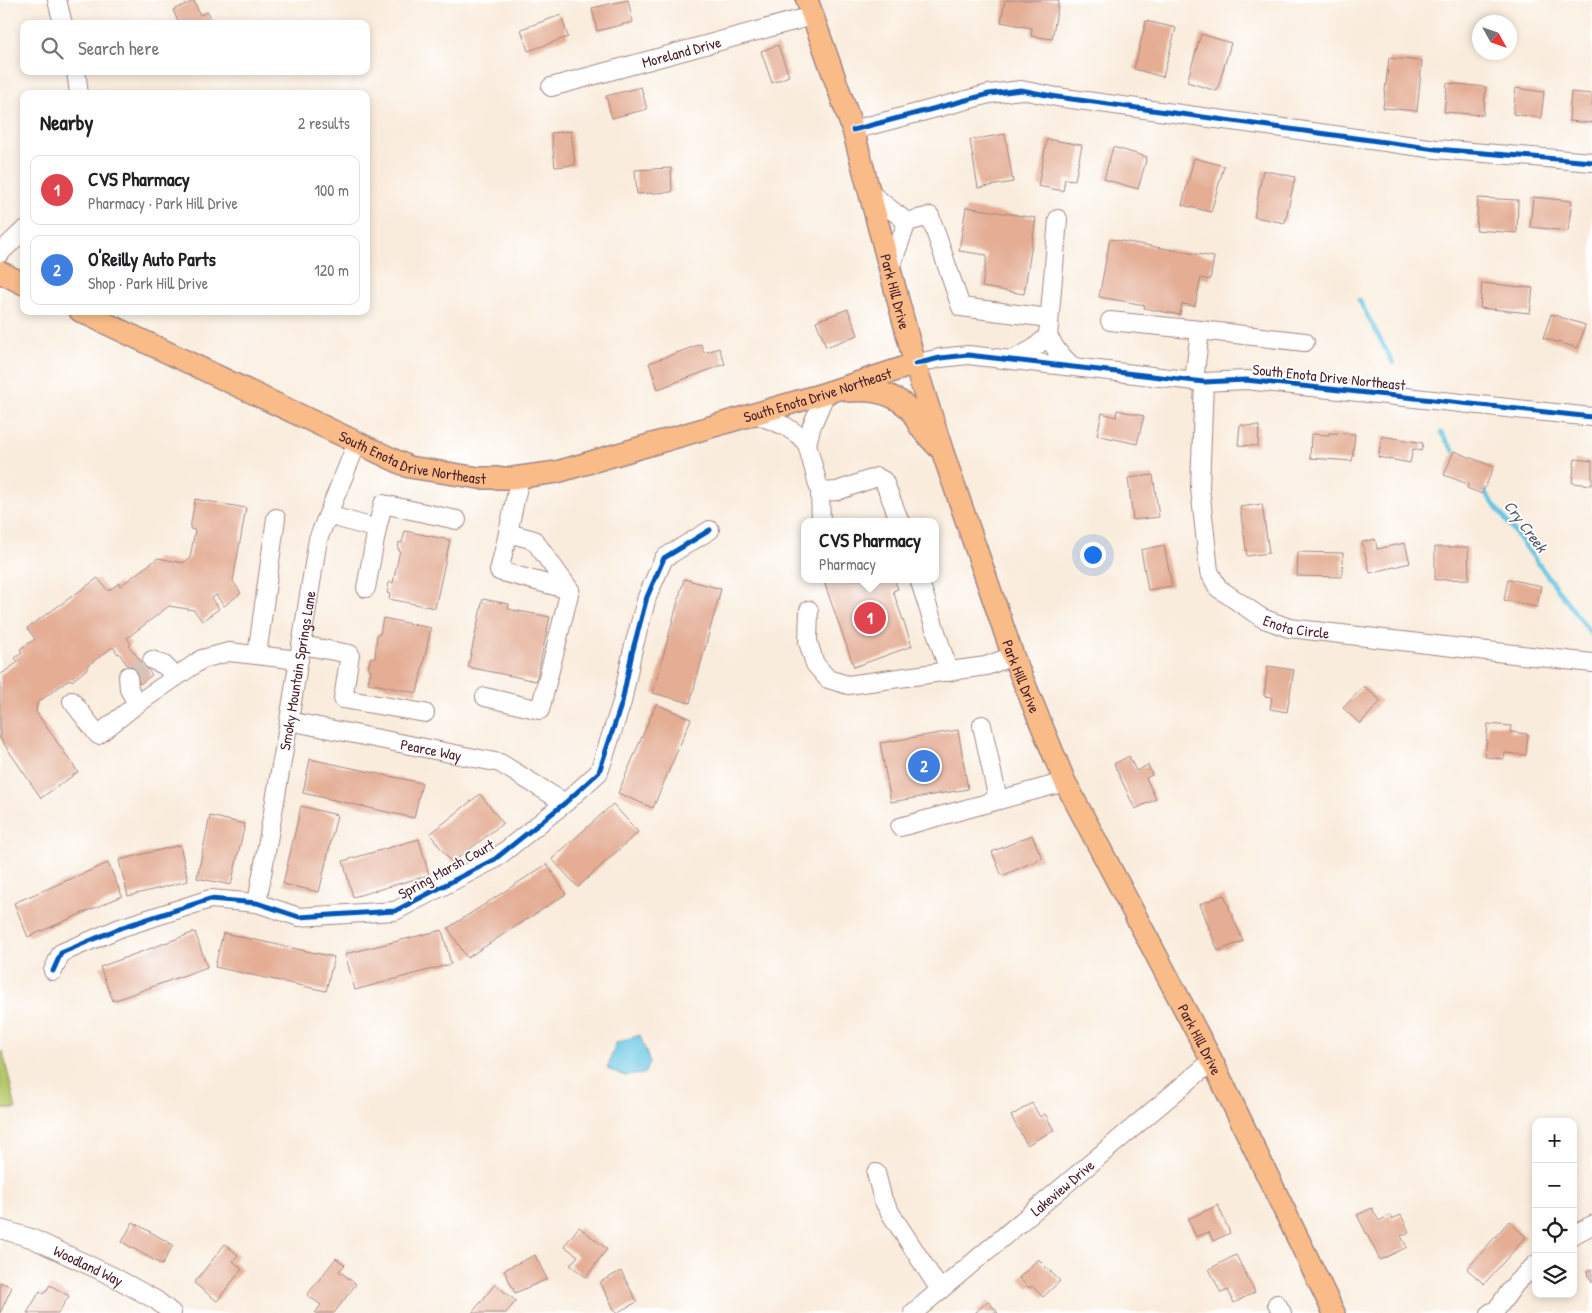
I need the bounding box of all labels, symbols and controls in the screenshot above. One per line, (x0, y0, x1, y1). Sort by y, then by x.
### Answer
north arrow (1472, 15, 1517, 60)
search box (20, 20, 370, 75)
street label: Moreland Drive (639, 31, 723, 72)
icon: search (38, 34, 66, 62)
text: Search here (78, 35, 159, 61)
text: Nearby (40, 108, 93, 137)
text: 2 results (298, 112, 350, 134)
text: CVS Pharmacy (88, 166, 190, 192)
text: 1 (54, 179, 60, 201)
text: 100 m (314, 179, 349, 201)
text: Pharmacy · Park Hill Drive (88, 192, 238, 214)
text: O'Reilly Auto Parts (88, 246, 216, 272)
street label: Park Hill Drive (876, 252, 916, 332)
text: 2 (53, 259, 61, 281)
text: 120 m (314, 259, 349, 281)
text: Shop · Park Hill Drive (88, 272, 208, 294)
street label: South Enota Drive Northeast (1252, 359, 1407, 396)
street label: South Enota Drive Northeast (741, 362, 895, 427)
street label: South Enota Drive Northeast (336, 425, 487, 489)
water label: Cry Creek (1499, 496, 1554, 558)
popup (801, 518, 939, 583)
text: CVS Pharmacy (819, 527, 921, 553)
your location (1080, 542, 1106, 568)
text: Pharmacy (819, 553, 876, 575)
street label: Smoky Mountain Springs Lane (274, 589, 320, 752)
pin: 1 (854, 599, 886, 637)
street label: Enota Circle (1261, 609, 1331, 643)
street label: Park Hill Drive (998, 637, 1046, 716)
street label: Pearce Way (399, 733, 463, 766)
pin: 2 (908, 747, 940, 785)
street label: Spring Marsh Court (394, 834, 498, 904)
street label: Park Hill Drive (1173, 1000, 1228, 1078)
map controls (1532, 1118, 1577, 1298)
button: + (1532, 1118, 1577, 1163)
street label: Lakeview Drive (1026, 1154, 1099, 1220)
button: − (1532, 1163, 1577, 1208)
button: locate (1532, 1208, 1577, 1253)
street label: Woodland Way (50, 1240, 127, 1291)
button: layers (1532, 1253, 1577, 1298)

